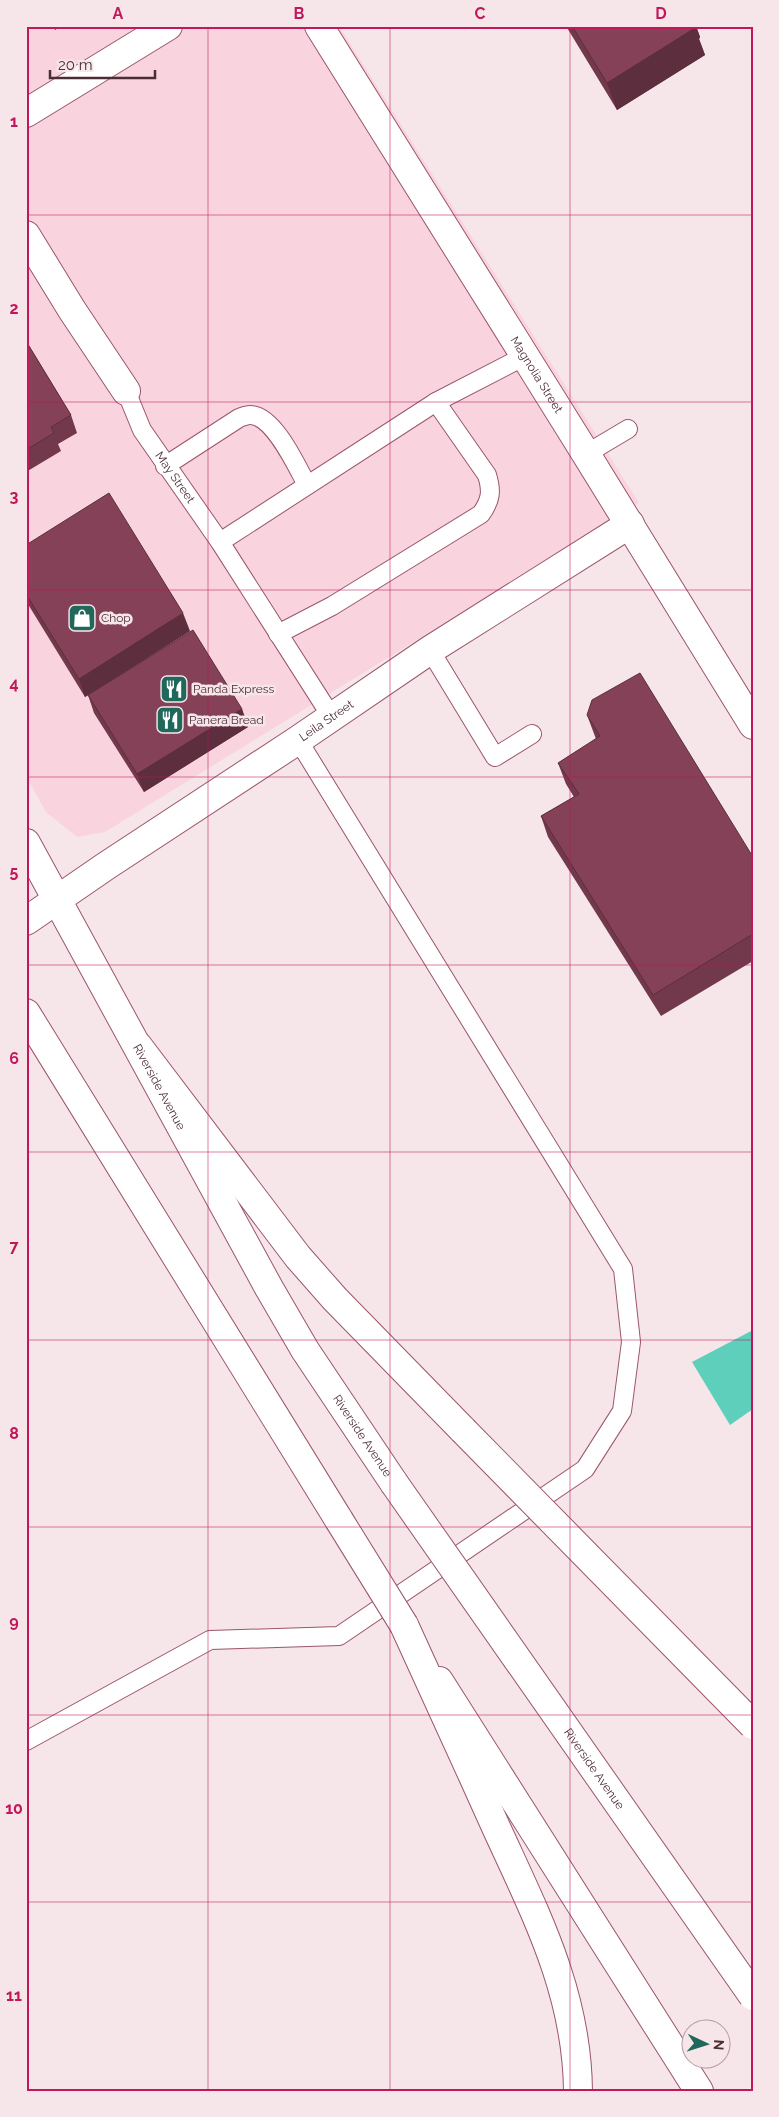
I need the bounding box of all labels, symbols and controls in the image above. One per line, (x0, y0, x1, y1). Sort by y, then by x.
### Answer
text: A (113, 4, 124, 23)
text: B (294, 4, 305, 23)
text: C (475, 4, 486, 23)
text: D (655, 4, 667, 23)
scale bar (50, 48, 155, 80)
text: 20 m (58, 56, 93, 74)
text: 1 (10, 112, 18, 131)
text: 2 (9, 299, 19, 318)
street label: Magnolia Street (507, 334, 566, 415)
street label: May Street (152, 449, 198, 506)
text: 3 (10, 487, 19, 506)
shop icon: Chop (67, 603, 97, 633)
place label: Chop (101, 611, 131, 625)
text: 4 (9, 674, 19, 693)
restaurant icon: Panda Express (159, 674, 189, 704)
place label: Panda Express (193, 682, 275, 696)
street label: Leila Street (296, 697, 356, 744)
restaurant icon: Panera Bread (155, 705, 185, 735)
place label: Panera Bread (189, 713, 264, 727)
text: 5 (10, 862, 19, 881)
street label: Riverside Avenue (130, 1042, 188, 1132)
text: 6 (9, 1049, 19, 1068)
text: 7 (10, 1237, 19, 1256)
street label: Riverside Avenue (330, 1392, 395, 1479)
text: 8 (9, 1424, 19, 1443)
text: 9 (9, 1612, 19, 1631)
street label: Riverside Avenue (561, 1726, 627, 1812)
text: 10 (5, 1799, 23, 1818)
text: 11 (6, 1986, 22, 2005)
north arrow (682, 2020, 732, 2070)
text: N (711, 2039, 727, 2051)

